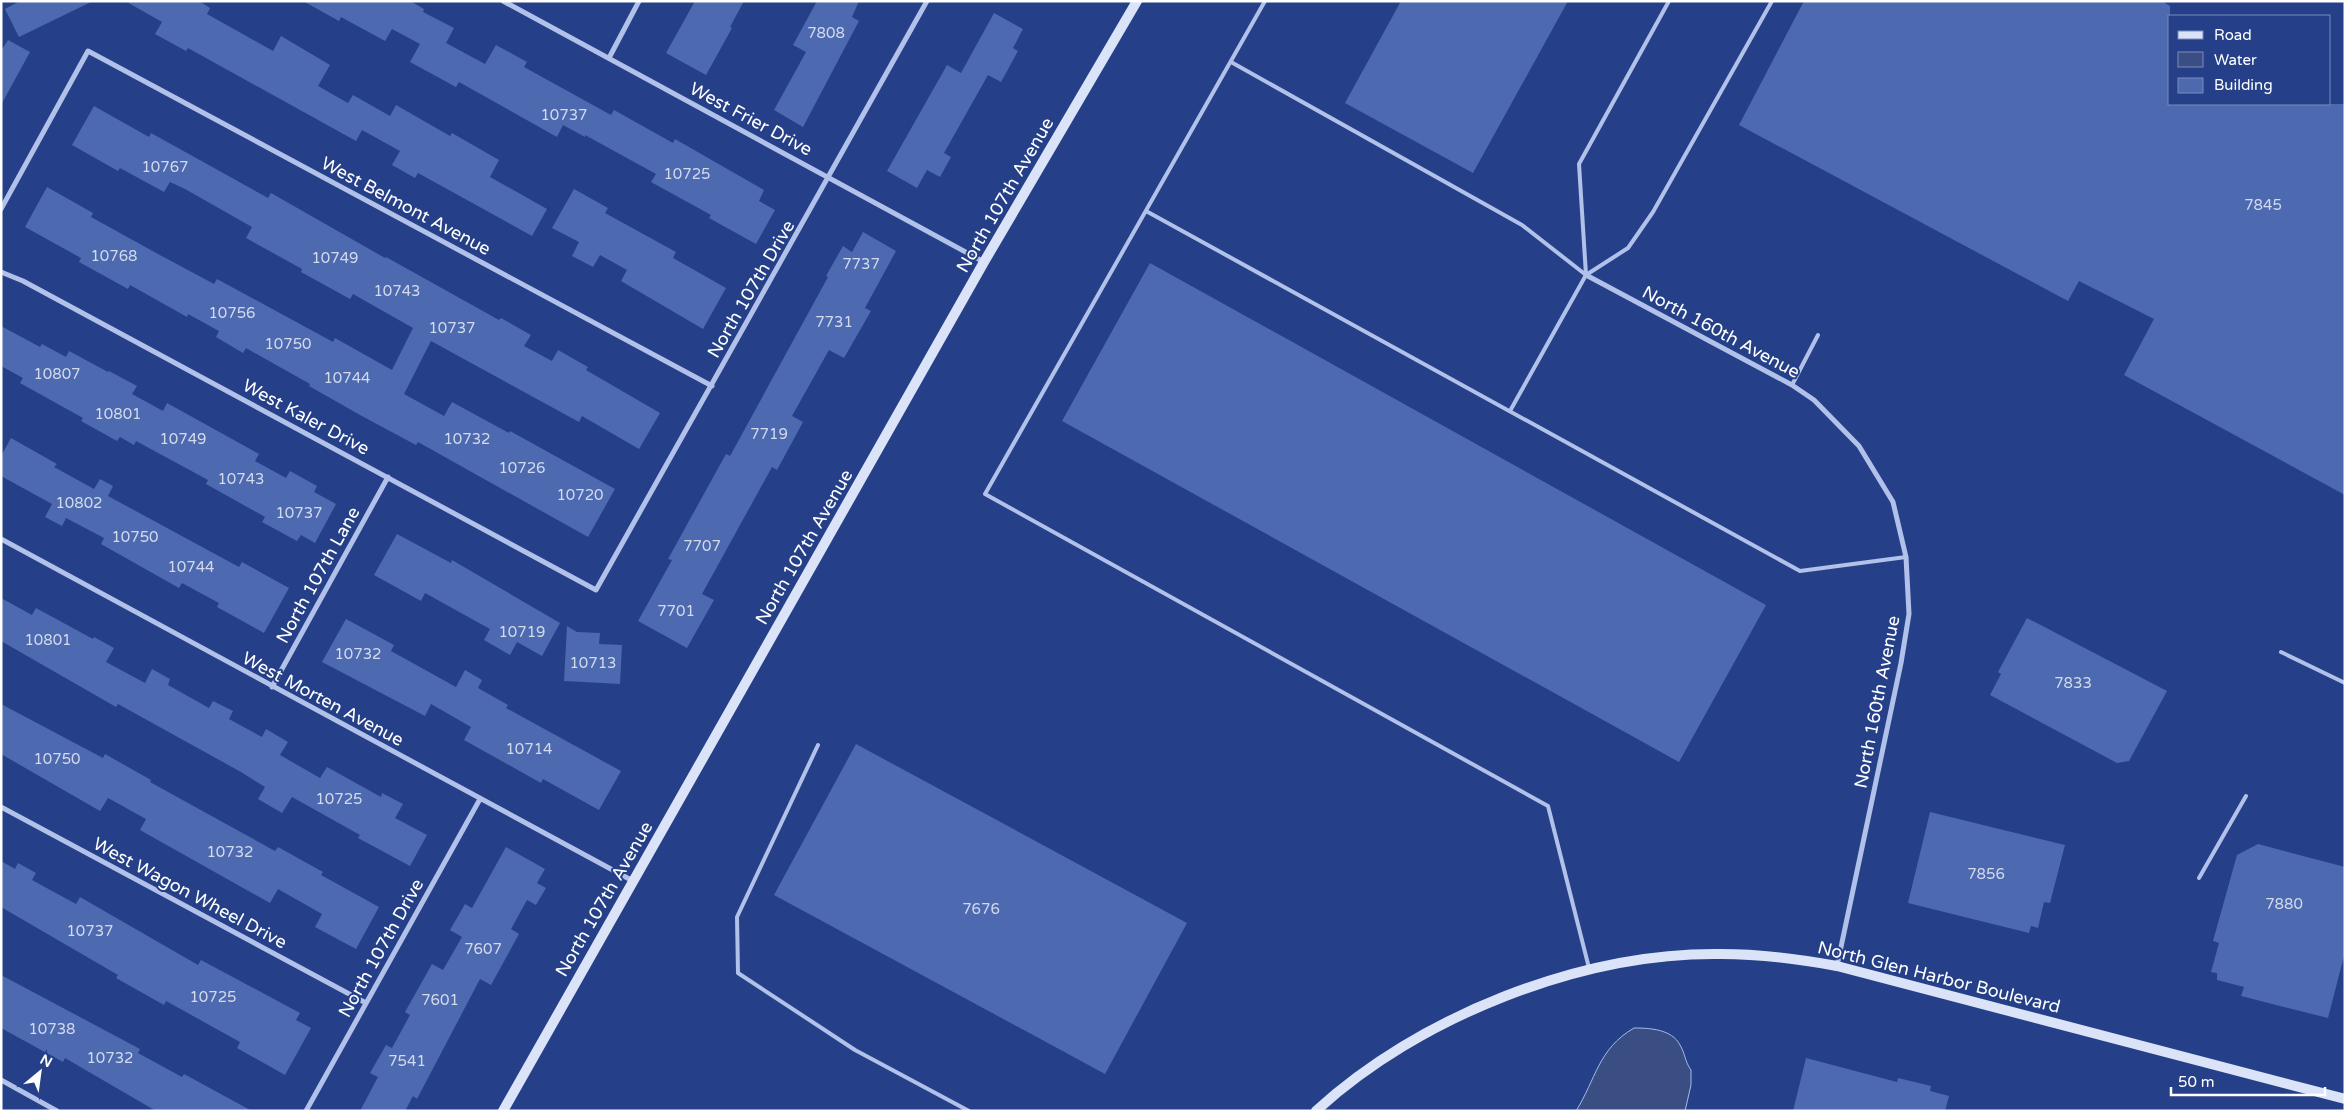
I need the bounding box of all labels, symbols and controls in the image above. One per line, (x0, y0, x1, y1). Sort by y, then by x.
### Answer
legend (2168, 15, 2331, 105)
house number: 7808 (807, 24, 845, 42)
text: Road (2214, 26, 2252, 44)
text: Water (2214, 51, 2257, 69)
text: Building (2214, 76, 2273, 94)
street label: West Frier Drive (686, 77, 816, 161)
house number: 10737 (540, 106, 588, 124)
street label: North 107th Avenue (952, 114, 1058, 276)
street label: West Belmont Avenue (317, 152, 495, 260)
house number: 10767 (141, 158, 189, 176)
house number: 10725 (663, 165, 711, 183)
house number: 7845 (2244, 196, 2282, 214)
street label: North 107th Drive (703, 216, 799, 362)
house number: 10768 (90, 247, 138, 265)
house number: 10749 (311, 249, 359, 267)
house number: 7737 (842, 255, 880, 273)
street label: North 160th Avenue (1638, 281, 1804, 383)
house number: 10743 (373, 282, 421, 300)
house number: 10756 (208, 304, 256, 322)
house number: 7731 (815, 313, 853, 331)
house number: 10737 (428, 319, 476, 337)
house number: 10750 (264, 335, 312, 353)
house number: 10807 (33, 365, 81, 383)
house number: 10744 (323, 369, 371, 387)
street label: West Kaler Drive (239, 374, 373, 460)
house number: 10801 (94, 405, 142, 423)
house number: 7719 (750, 425, 788, 443)
house number: 10749 (159, 430, 207, 448)
house number: 10732 (443, 430, 491, 448)
house number: 10726 (498, 459, 546, 477)
street label: North 107th Avenue (751, 466, 857, 628)
house number: 10743 (217, 470, 265, 488)
house number: 10720 (556, 486, 604, 504)
house number: 10802 (55, 494, 103, 512)
street label: North 107th Lane (271, 503, 365, 647)
house number: 10737 (275, 504, 323, 522)
house number: 10750 (111, 528, 159, 546)
house number: 7707 (683, 537, 721, 555)
house number: 10744 (167, 558, 215, 576)
house number: 7701 (657, 602, 695, 620)
street label: North 160th Avenue (1849, 614, 1905, 790)
house number: 10719 (498, 623, 546, 641)
house number: 10801 (24, 631, 72, 649)
house number: 10732 (334, 645, 382, 663)
street label: West Morten Avenue (239, 647, 407, 751)
house number: 10713 (569, 654, 617, 672)
house number: 7833 (2054, 674, 2092, 692)
house number: 10714 (505, 740, 553, 758)
house number: 10750 (33, 750, 81, 768)
house number: 10725 (315, 790, 363, 808)
street label: North 107th Avenue (551, 818, 657, 980)
street label: West Wagon Wheel Drive (89, 833, 291, 953)
house number: 10732 (206, 843, 254, 861)
house number: 7856 (1967, 865, 2005, 883)
street label: North 107th Drive (334, 875, 428, 1021)
house number: 7880 (2265, 895, 2303, 913)
house number: 7676 (962, 900, 1000, 918)
house number: 10737 (66, 922, 114, 940)
street label: North Glen Harbor Boulevard (1815, 936, 2063, 1018)
house number: 7607 (464, 940, 502, 958)
house number: 10725 (189, 988, 237, 1006)
house number: 7601 (421, 991, 459, 1009)
house number: 10738 (28, 1020, 76, 1038)
north arrow (15, 1047, 65, 1097)
house number: 10732 (86, 1049, 134, 1067)
text: N (37, 1051, 55, 1071)
house number: 7541 (388, 1052, 426, 1070)
scale bar (2171, 1064, 2325, 1096)
text: 50 m (2178, 1073, 2215, 1091)

